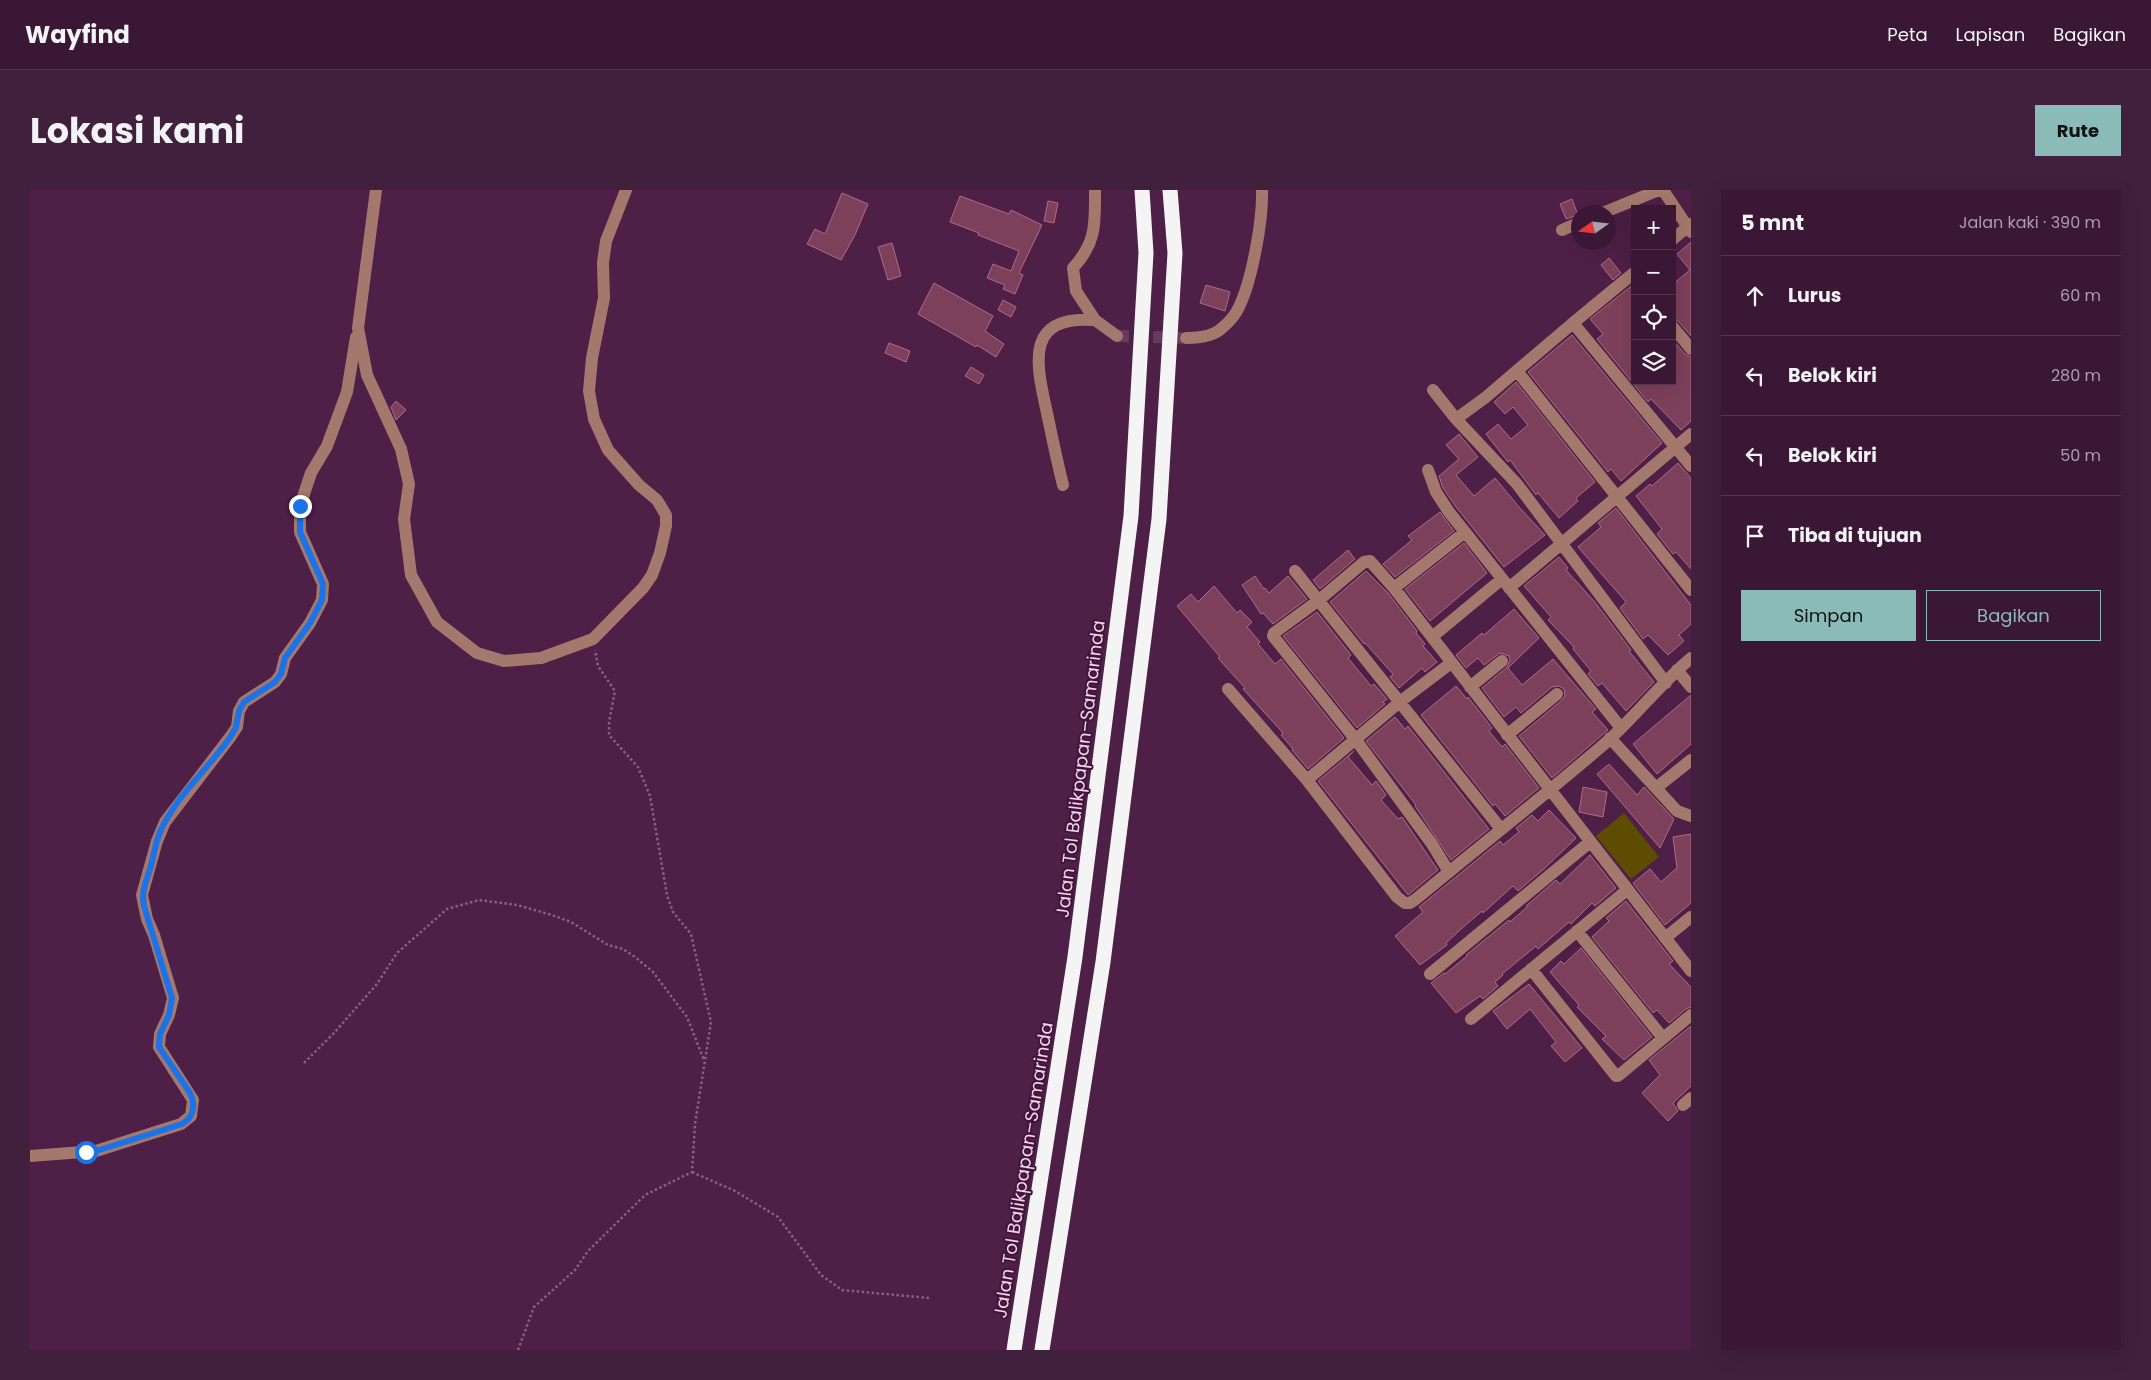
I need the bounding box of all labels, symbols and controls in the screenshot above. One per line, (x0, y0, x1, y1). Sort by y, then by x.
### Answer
text: Wayfind (25, 18, 130, 51)
text: Peta (1887, 22, 1928, 47)
text: Lapisan (1956, 22, 2025, 47)
text: Bagikan (2053, 22, 2126, 47)
button: Rute (2035, 105, 2121, 156)
text: Lokasi kami (30, 106, 244, 155)
north arrow (1571, 205, 1616, 250)
map controls (1631, 205, 1676, 385)
button: + (1631, 205, 1676, 250)
text: 5 mnt (1741, 208, 1804, 237)
text: Jalan kaki · 390 m (1959, 211, 2101, 234)
button: − (1631, 250, 1676, 295)
icon: ahead (1741, 282, 1769, 310)
text: Lurus (1788, 282, 1841, 309)
text: 60 m (2060, 284, 2101, 307)
button: locate (1631, 295, 1676, 340)
button: layers (1631, 340, 1676, 385)
icon: left (1741, 362, 1769, 390)
text: Belok kiri (1788, 362, 1877, 389)
text: 280 m (2051, 364, 2101, 387)
icon: left (1741, 442, 1769, 470)
text: Belok kiri (1788, 442, 1877, 469)
text: 50 m (2060, 444, 2101, 467)
route end (289, 495, 312, 518)
icon: arrive (1741, 522, 1769, 550)
text: Tiba di tujuan (1788, 522, 1922, 549)
button: Simpan (1741, 590, 1916, 641)
button: Bagikan (1926, 590, 2101, 641)
street label: Jalan Tol Balikpapan–Samarinda (1049, 619, 1111, 919)
street label: Jalan Tol Balikpapan–Samarinda (987, 1020, 1059, 1320)
route start (75, 1141, 98, 1164)

